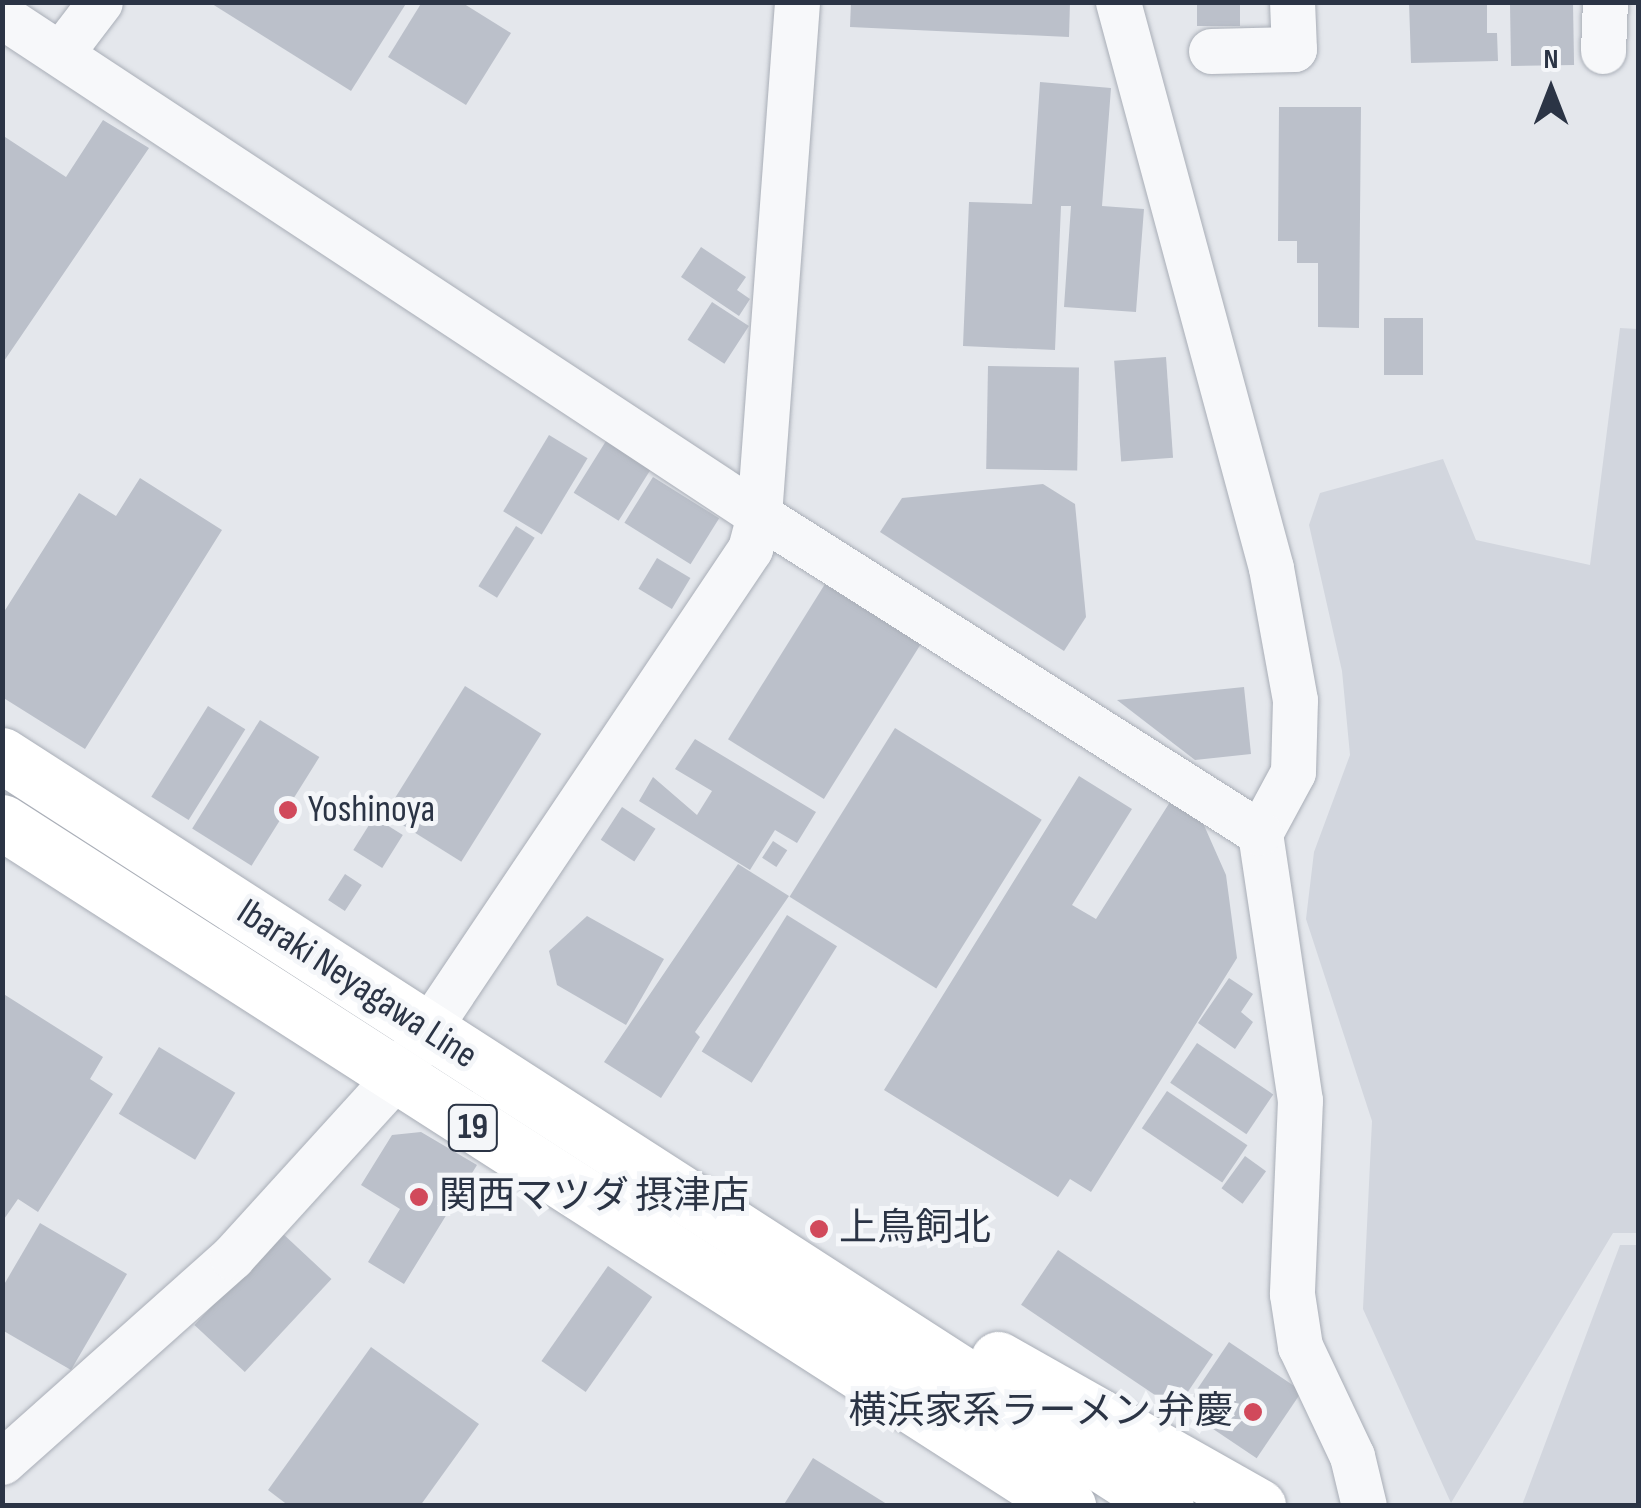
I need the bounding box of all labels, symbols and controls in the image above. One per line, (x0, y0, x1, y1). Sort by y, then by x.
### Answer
north arrow (1501, 40, 1601, 140)
text: N (1544, 43, 1558, 76)
place label: Yoshinoya (308, 787, 435, 833)
marker: Yoshinoya (277, 799, 299, 821)
street label: Ibaraki Neyagawa Line (228, 889, 486, 1079)
road number: 19 (446, 1098, 500, 1158)
place label: 関西マツダ 摂津店 (439, 1174, 749, 1220)
marker: 関西マツダ 摂津店 (408, 1186, 430, 1208)
place label: 上鳥飼北 (839, 1206, 991, 1252)
marker: 上鳥飼北 (808, 1218, 830, 1240)
place label: 横浜家系ラーメン 弁慶 (847, 1389, 1233, 1435)
marker: 横浜家系ラーメン 弁慶 (1242, 1401, 1264, 1423)

